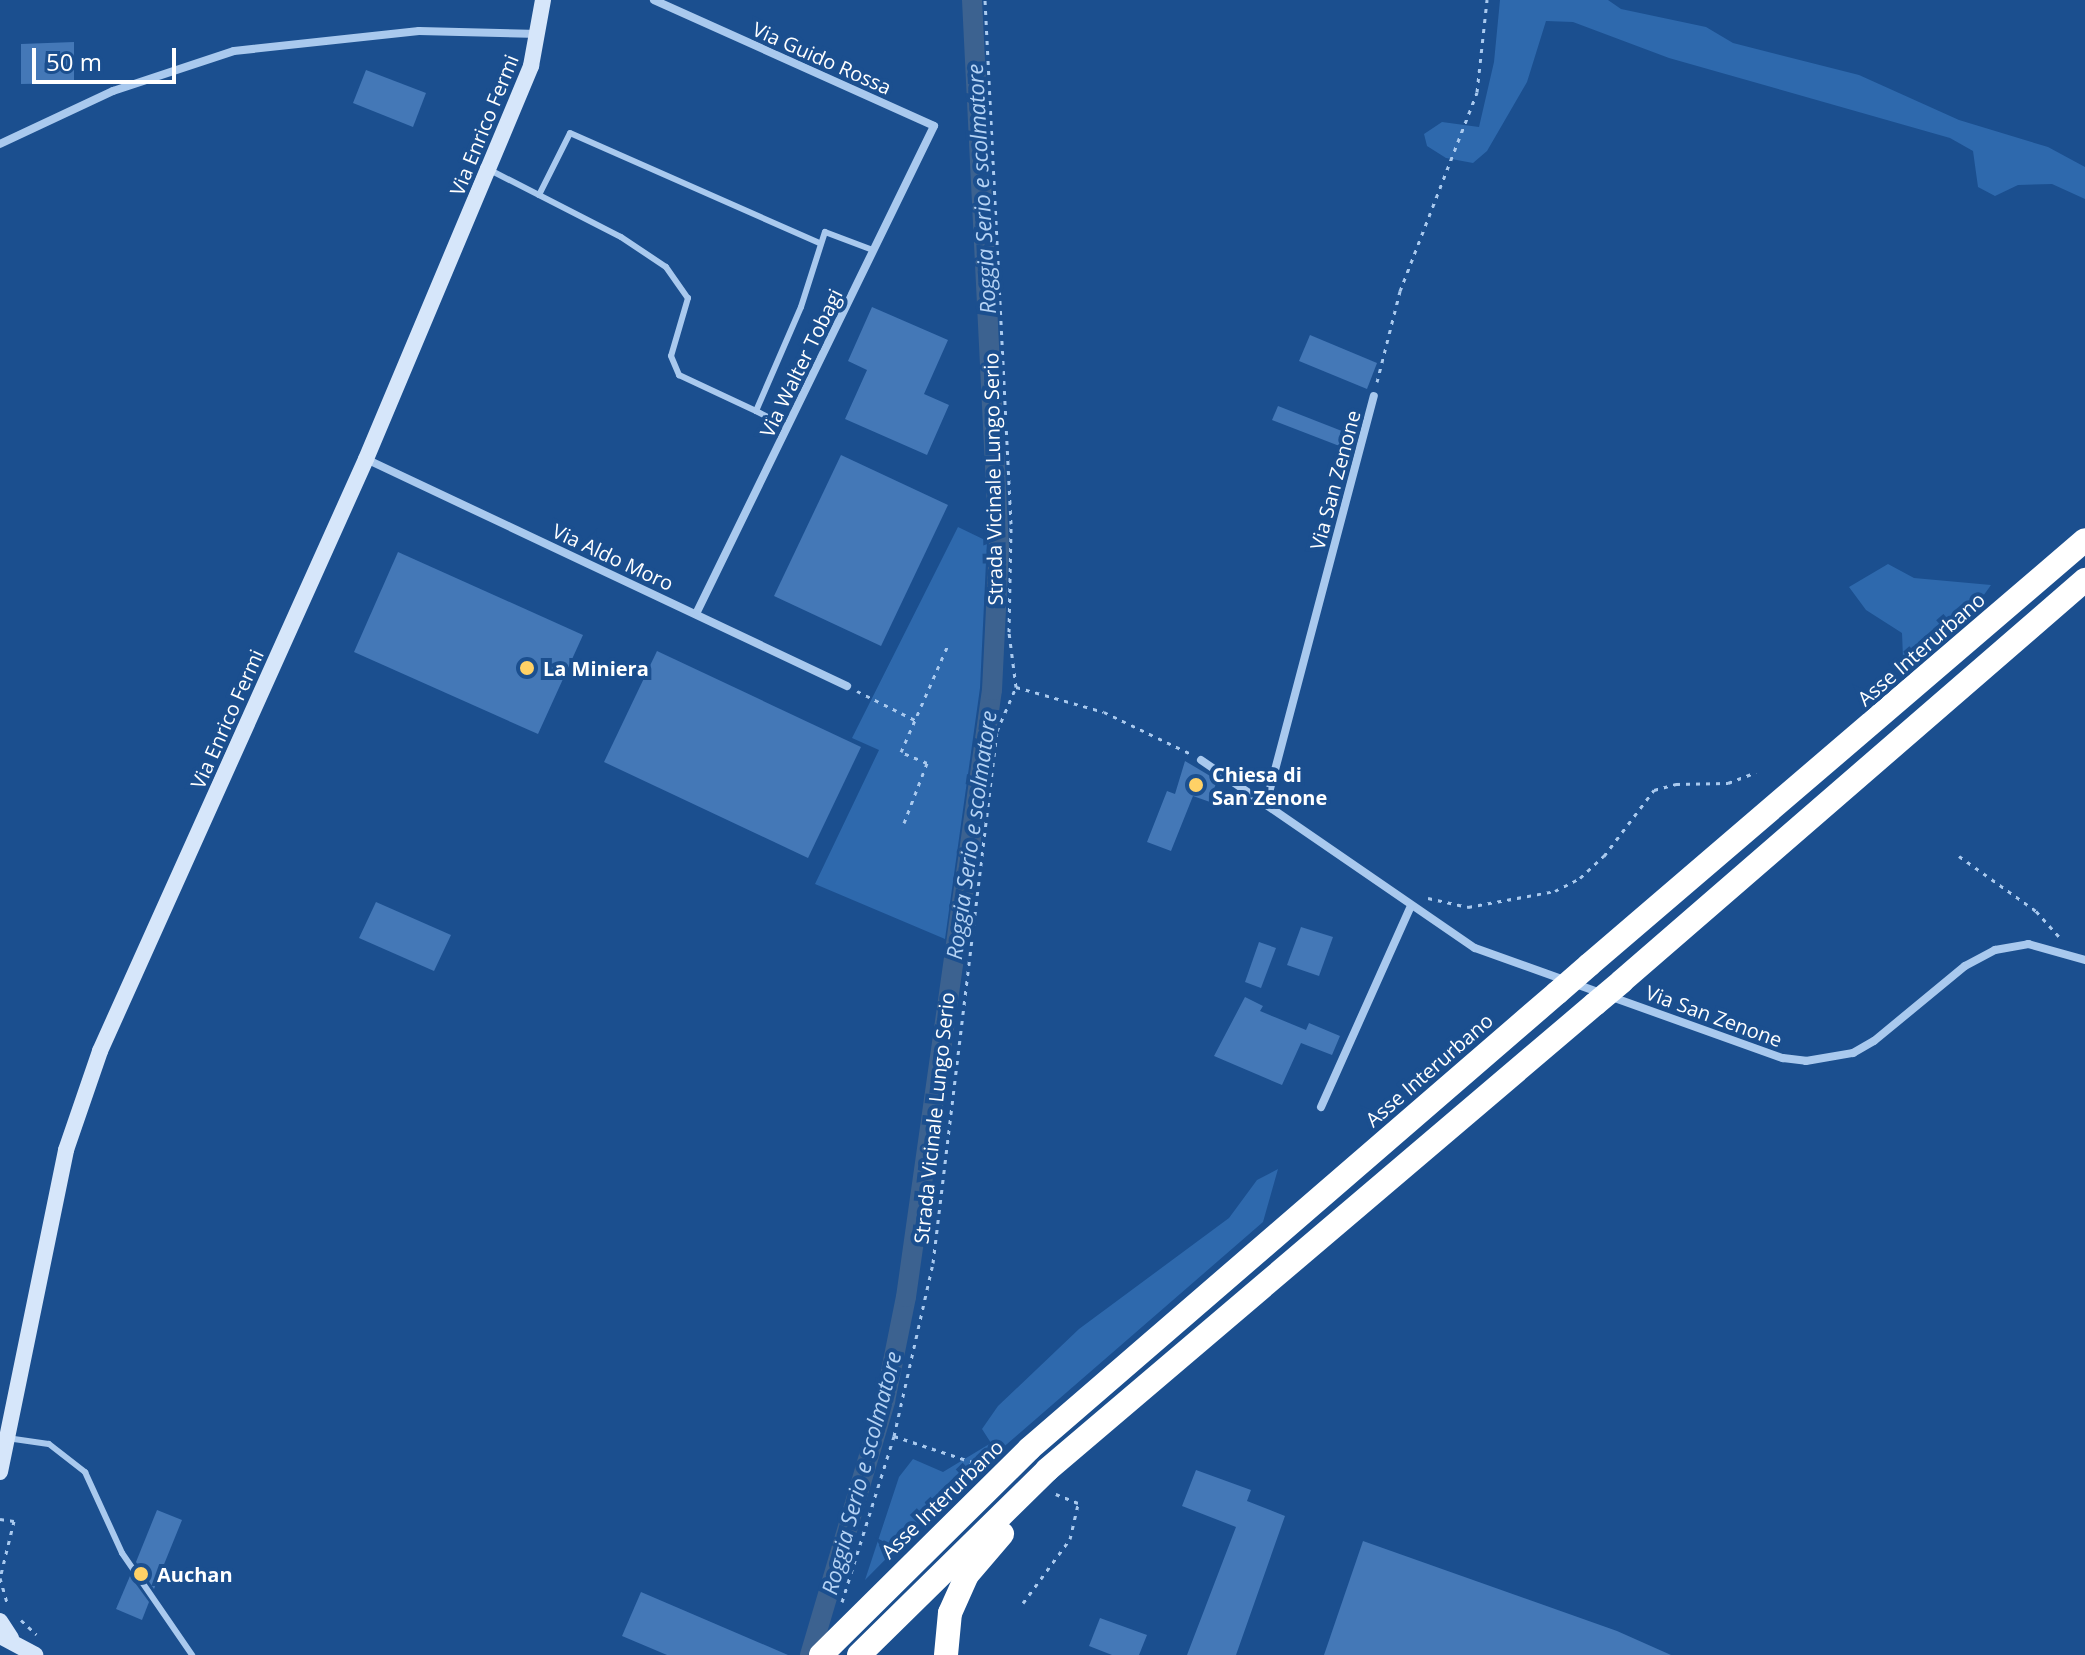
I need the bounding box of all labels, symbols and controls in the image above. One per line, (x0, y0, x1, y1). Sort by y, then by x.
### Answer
street label: Via Guido Rossa (749, 17, 895, 99)
scale bar (36, 32, 180, 82)
text: 50 m (46, 45, 102, 78)
street label: Via Enrico Fermi (445, 51, 523, 199)
water label: Roggia Serio e scolmatore (961, 63, 1001, 315)
street label: Via Walter Tobagi (755, 285, 847, 441)
street label: Strada Vicinale Lungo Serio (979, 352, 1007, 606)
street label: Via San Zenone (1305, 408, 1365, 552)
street label: Via Aldo Moro (549, 519, 677, 595)
street label: Asse Interurbano (1853, 587, 1989, 711)
street label: Via Enrico Fermi (186, 646, 268, 792)
place label: La Miniera (543, 656, 649, 680)
marker: La Miniera (518, 659, 536, 677)
water label: Roggia Serio e scolmatore (940, 709, 1002, 961)
place label: Chiesa di San Zenone (1212, 762, 1327, 809)
marker: Chiesa di San Zenone (1187, 776, 1205, 794)
street label: Via San Zenone (1643, 980, 1785, 1052)
street label: Strada Vicinale Lungo Serio (909, 991, 959, 1245)
street label: Asse Interurbano (1361, 1008, 1497, 1132)
water label: Roggia Serio e scolmatore (816, 1348, 906, 1598)
street label: Asse Interurbano (876, 1435, 1008, 1563)
place label: Auchan (157, 1562, 233, 1586)
marker: Auchan (132, 1565, 150, 1583)

